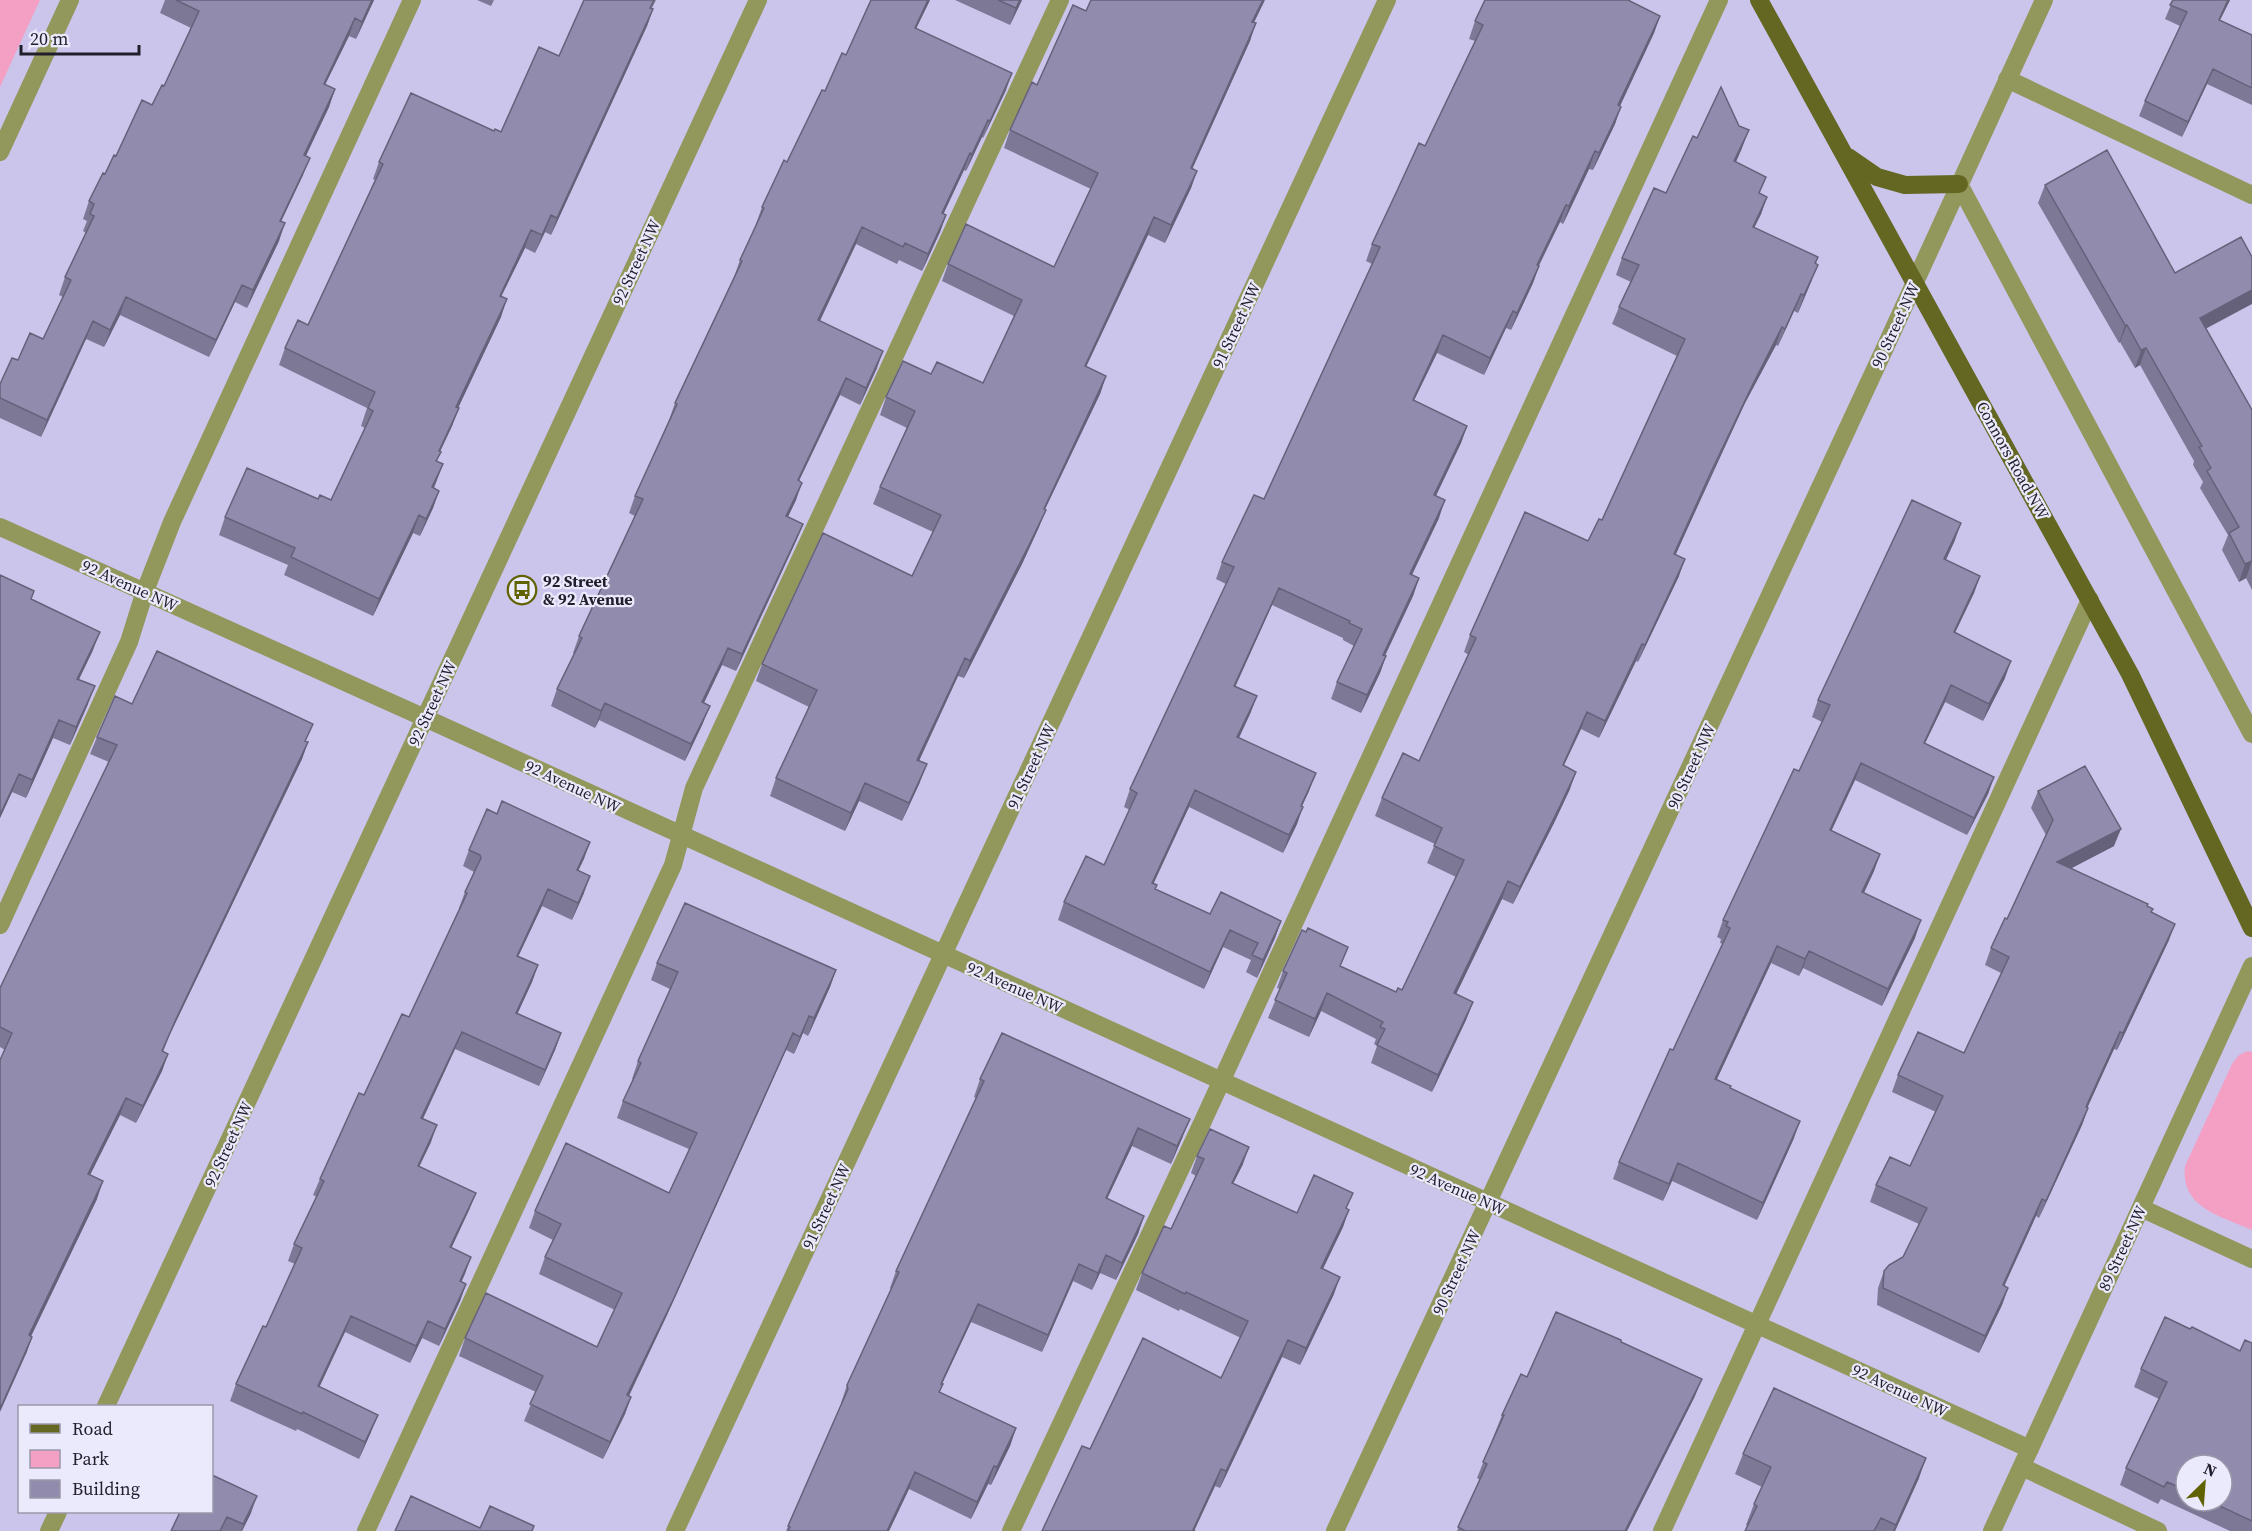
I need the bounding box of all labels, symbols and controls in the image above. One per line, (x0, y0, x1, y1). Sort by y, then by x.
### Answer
scale bar (21, 18, 140, 56)
text: 20 m (30, 26, 68, 51)
street label: 92 Street NW (607, 215, 666, 308)
street label: 91 Street NW (1207, 278, 1266, 371)
street label: 90 Street NW (1866, 278, 1925, 371)
street label: Connors Road NW (1972, 397, 2055, 523)
street label: 92 Avenue NW (78, 554, 182, 616)
place label: 92 Street & 92 Avenue (543, 570, 633, 610)
bus stop icon: 92 Street & 92 Avenue (506, 574, 538, 606)
street label: 92 Street NW (403, 656, 462, 749)
street label: 91 Street NW (1002, 719, 1061, 812)
street label: 90 Street NW (1662, 719, 1721, 812)
street label: 92 Avenue NW (522, 754, 625, 818)
street label: 92 Avenue NW (963, 956, 1067, 1018)
street label: 92 Street NW (199, 1097, 258, 1190)
street label: 92 Avenue NW (1406, 1158, 1510, 1220)
street label: 91 Street NW (797, 1159, 856, 1252)
street label: 89 Street NW (2093, 1201, 2152, 1294)
street label: 90 Street NW (1427, 1225, 1486, 1318)
street label: 92 Avenue NW (1849, 1358, 1952, 1422)
legend (18, 1405, 213, 1513)
text: Road (72, 1416, 113, 1441)
text: Park (72, 1446, 109, 1471)
north arrow (2174, 1453, 2234, 1513)
text: N (2200, 1457, 2221, 1482)
text: Building (72, 1476, 140, 1501)

